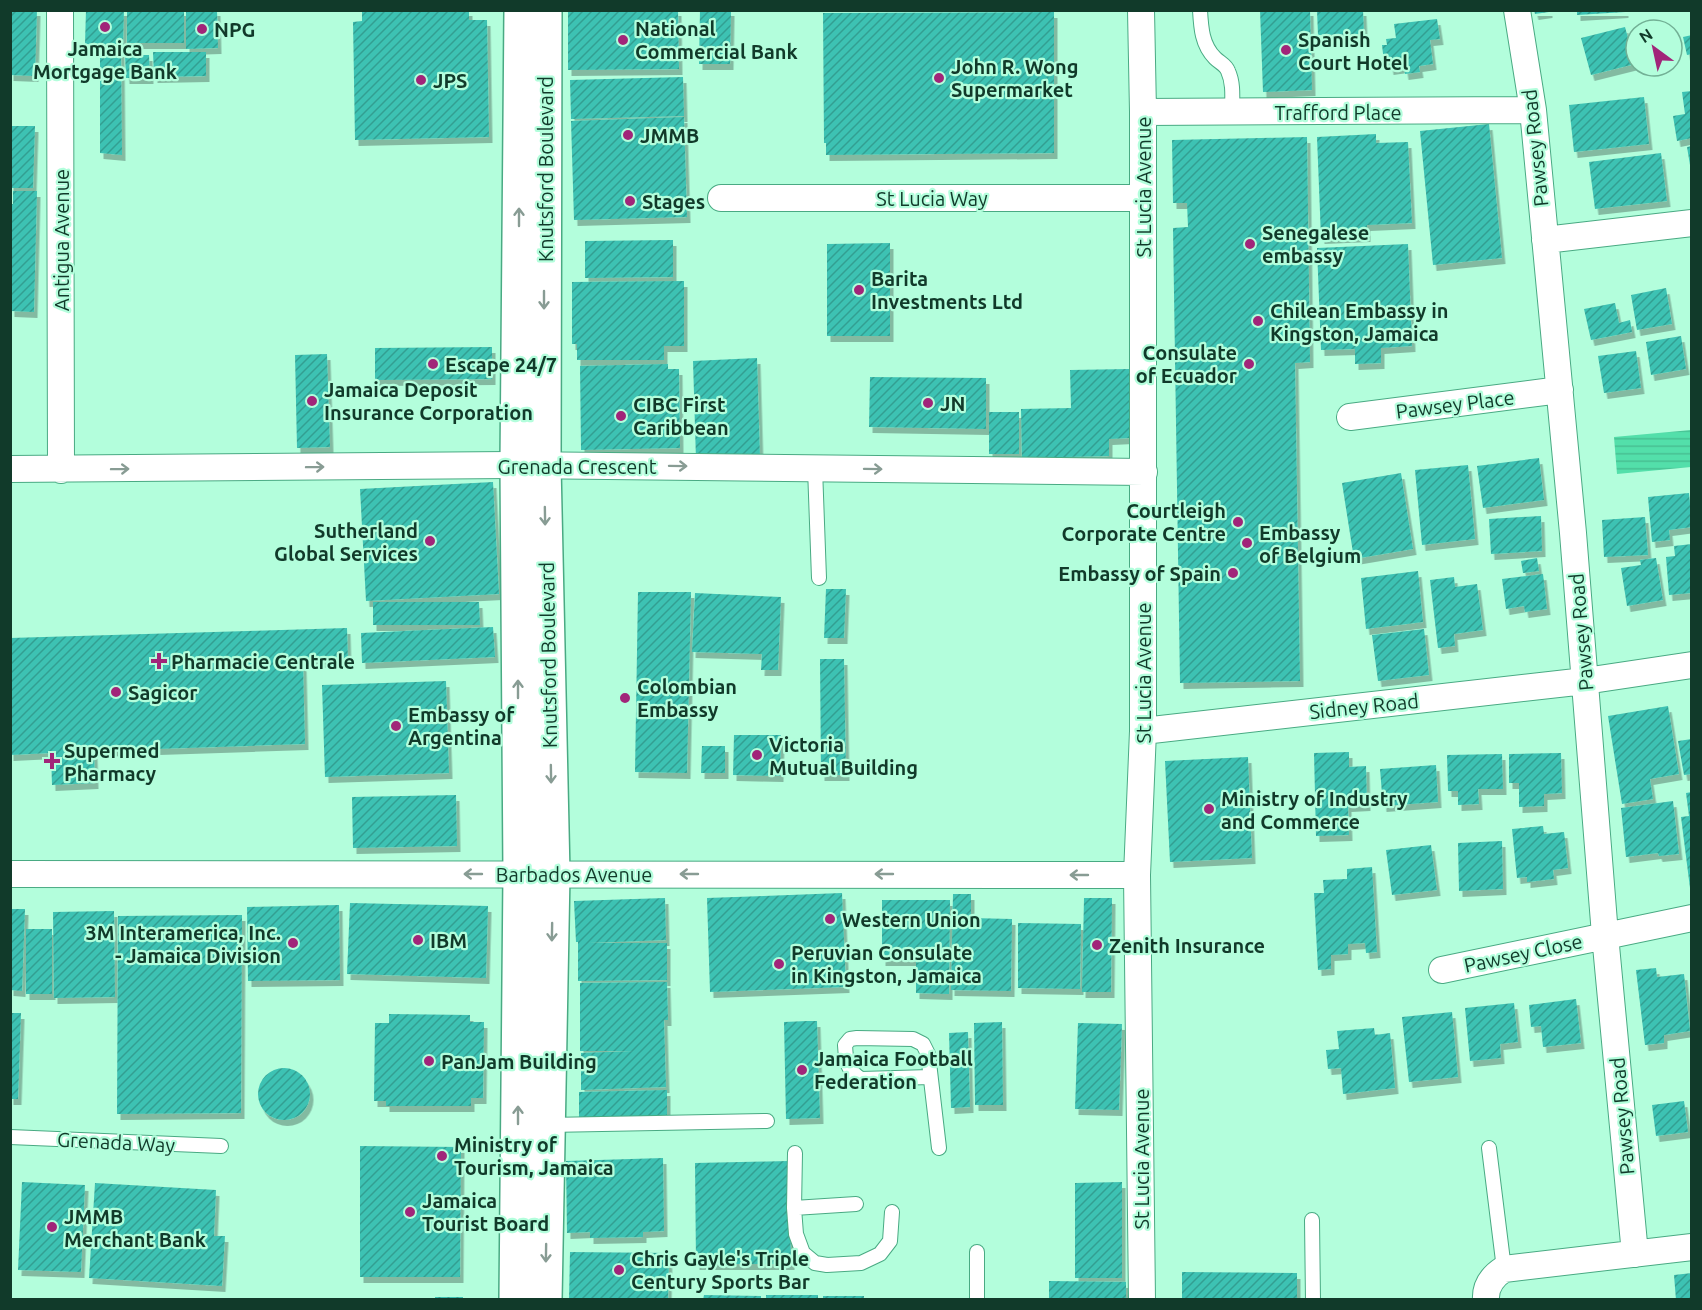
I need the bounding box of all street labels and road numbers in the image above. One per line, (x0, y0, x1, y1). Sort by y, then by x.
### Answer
street label: Knutsford Boulevard (534, 76, 557, 262)
street label: Pawsey Road (1517, 88, 1553, 208)
street label: Trafford Place (1275, 101, 1401, 124)
street label: St Lucia Avenue (1132, 117, 1155, 257)
street label: Antigua Avenue (50, 169, 73, 311)
street label: St Lucia Way (876, 187, 988, 210)
street label: Pawsey Place (1394, 385, 1516, 423)
street label: Grenada Crescent (497, 455, 657, 478)
street label: Knutsford Boulevard (535, 562, 561, 748)
street label: Pawsey Road (1564, 572, 1598, 692)
street label: St Lucia Avenue (1132, 603, 1155, 743)
street label: Sidney Road (1308, 689, 1420, 723)
street label: Barbados Avenue (496, 863, 652, 886)
street label: Pawsey Close (1462, 929, 1584, 977)
street label: Pawsey Road (1605, 1056, 1639, 1176)
street label: St Lucia Avenue (1130, 1089, 1153, 1229)
street label: Grenada Way (56, 1127, 176, 1157)

